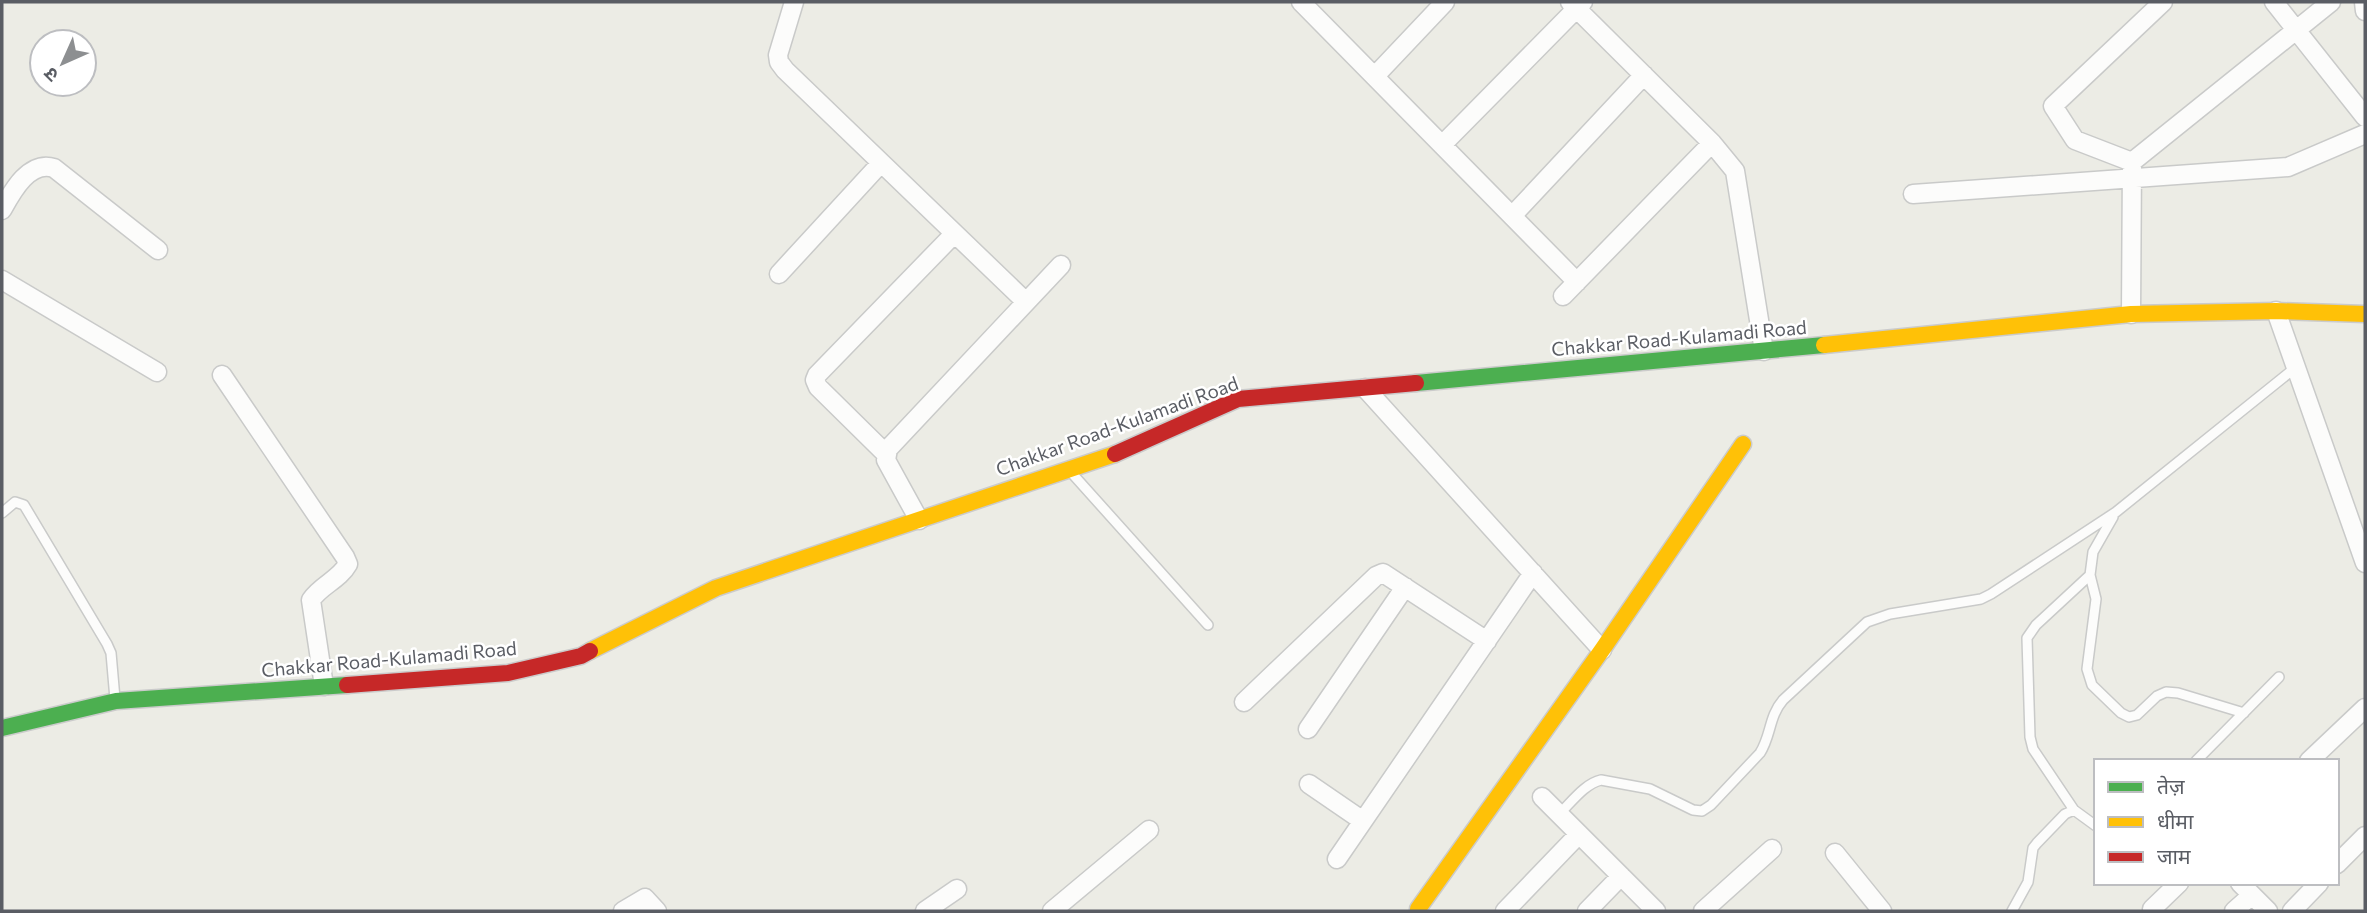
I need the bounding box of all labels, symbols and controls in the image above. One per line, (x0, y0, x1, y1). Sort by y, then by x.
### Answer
north arrow (28, 28, 98, 98)
text: उ (38, 63, 63, 87)
street label: Chakkar Road-Kulamadi Road (1550, 315, 1808, 360)
street label: Chakkar Road-Kulamadi Road (992, 371, 1241, 480)
street label: Chakkar Road-Kulamadi Road (260, 636, 518, 681)
legend (2094, 759, 2339, 885)
text: तेज़ (2157, 773, 2185, 798)
text: धीमा (2157, 808, 2194, 833)
text: जाम (2157, 843, 2191, 868)

